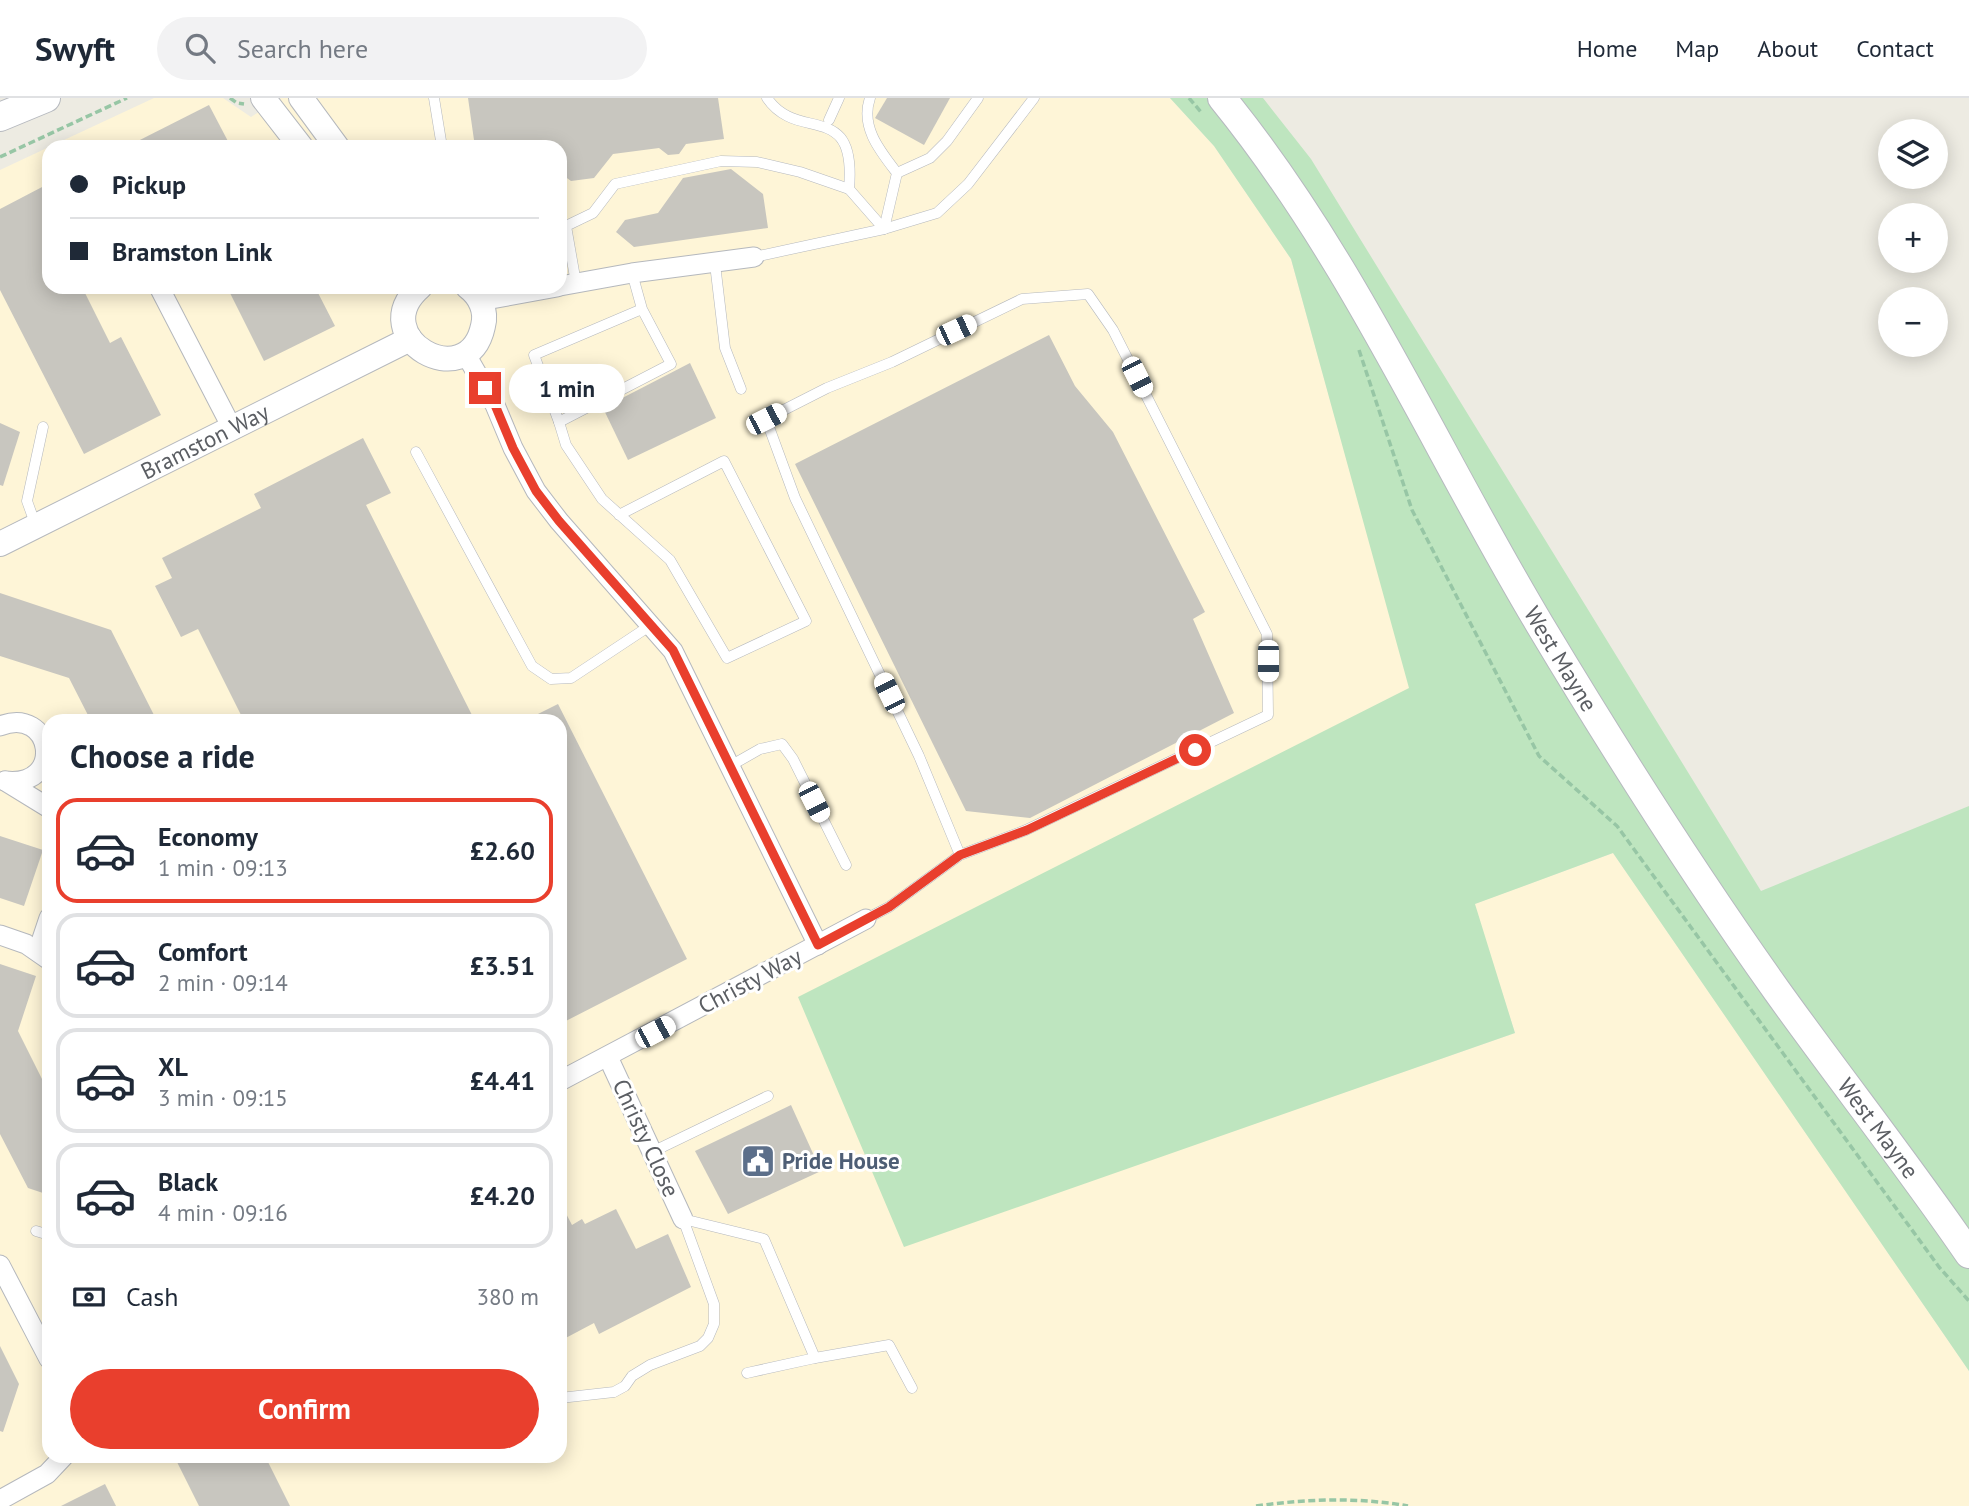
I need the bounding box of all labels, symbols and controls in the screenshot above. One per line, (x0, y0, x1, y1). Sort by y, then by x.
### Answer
search box (157, 17, 647, 80)
text: Swyft (35, 27, 115, 70)
icon: search (181, 29, 219, 67)
text: Search here (237, 32, 368, 65)
text: Home (1577, 33, 1637, 64)
text: Map (1675, 33, 1719, 64)
text: About (1757, 33, 1818, 64)
text: Contact (1856, 33, 1934, 64)
map controls (1878, 119, 1948, 357)
button: layers (1878, 119, 1948, 189)
text: Pickup (112, 168, 186, 201)
button: + (1878, 203, 1948, 273)
text: Bramston Link (112, 235, 272, 268)
button: − (1878, 287, 1948, 357)
car (933, 312, 980, 348)
car (1119, 354, 1156, 400)
callout: 1 min (510, 364, 625, 412)
route end (469, 372, 501, 404)
text: 1 min (539, 374, 595, 403)
street label: Bramston Way (136, 397, 274, 485)
car (743, 400, 790, 438)
street label: West Mayne (1518, 601, 1604, 717)
car (1258, 640, 1279, 682)
car (871, 670, 908, 716)
route start (1179, 734, 1211, 766)
text: Choose a ride (70, 735, 255, 777)
car (796, 779, 833, 825)
icon: car (74, 819, 137, 882)
text: Economy (158, 820, 258, 853)
text: £2.60 (470, 834, 535, 867)
text: 1 min · 09:13 (158, 853, 288, 882)
icon: car (74, 934, 137, 997)
text: Comfort (158, 935, 248, 968)
street label: Christy Way (693, 941, 807, 1020)
text: £3.51 (470, 949, 535, 982)
text: 2 min · 09:14 (158, 968, 288, 997)
car (632, 1013, 679, 1051)
icon: car (74, 1049, 137, 1112)
text: XL (158, 1050, 188, 1083)
text: £4.41 (470, 1064, 535, 1097)
street label: West Mayne (1832, 1072, 1925, 1184)
street label: Christy Close (607, 1074, 686, 1201)
text: 3 min · 09:15 (158, 1083, 288, 1112)
public building icon: Pride House (739, 1142, 777, 1180)
place label: Pride House (782, 1146, 900, 1175)
icon: car (74, 1164, 137, 1227)
text: Black (158, 1165, 218, 1198)
text: £4.20 (470, 1179, 535, 1212)
text: 4 min · 09:16 (158, 1198, 288, 1227)
icon: cash (70, 1278, 108, 1316)
text: Cash (126, 1280, 178, 1313)
text: 380 m (477, 1282, 539, 1311)
button: Confirm (70, 1369, 539, 1449)

